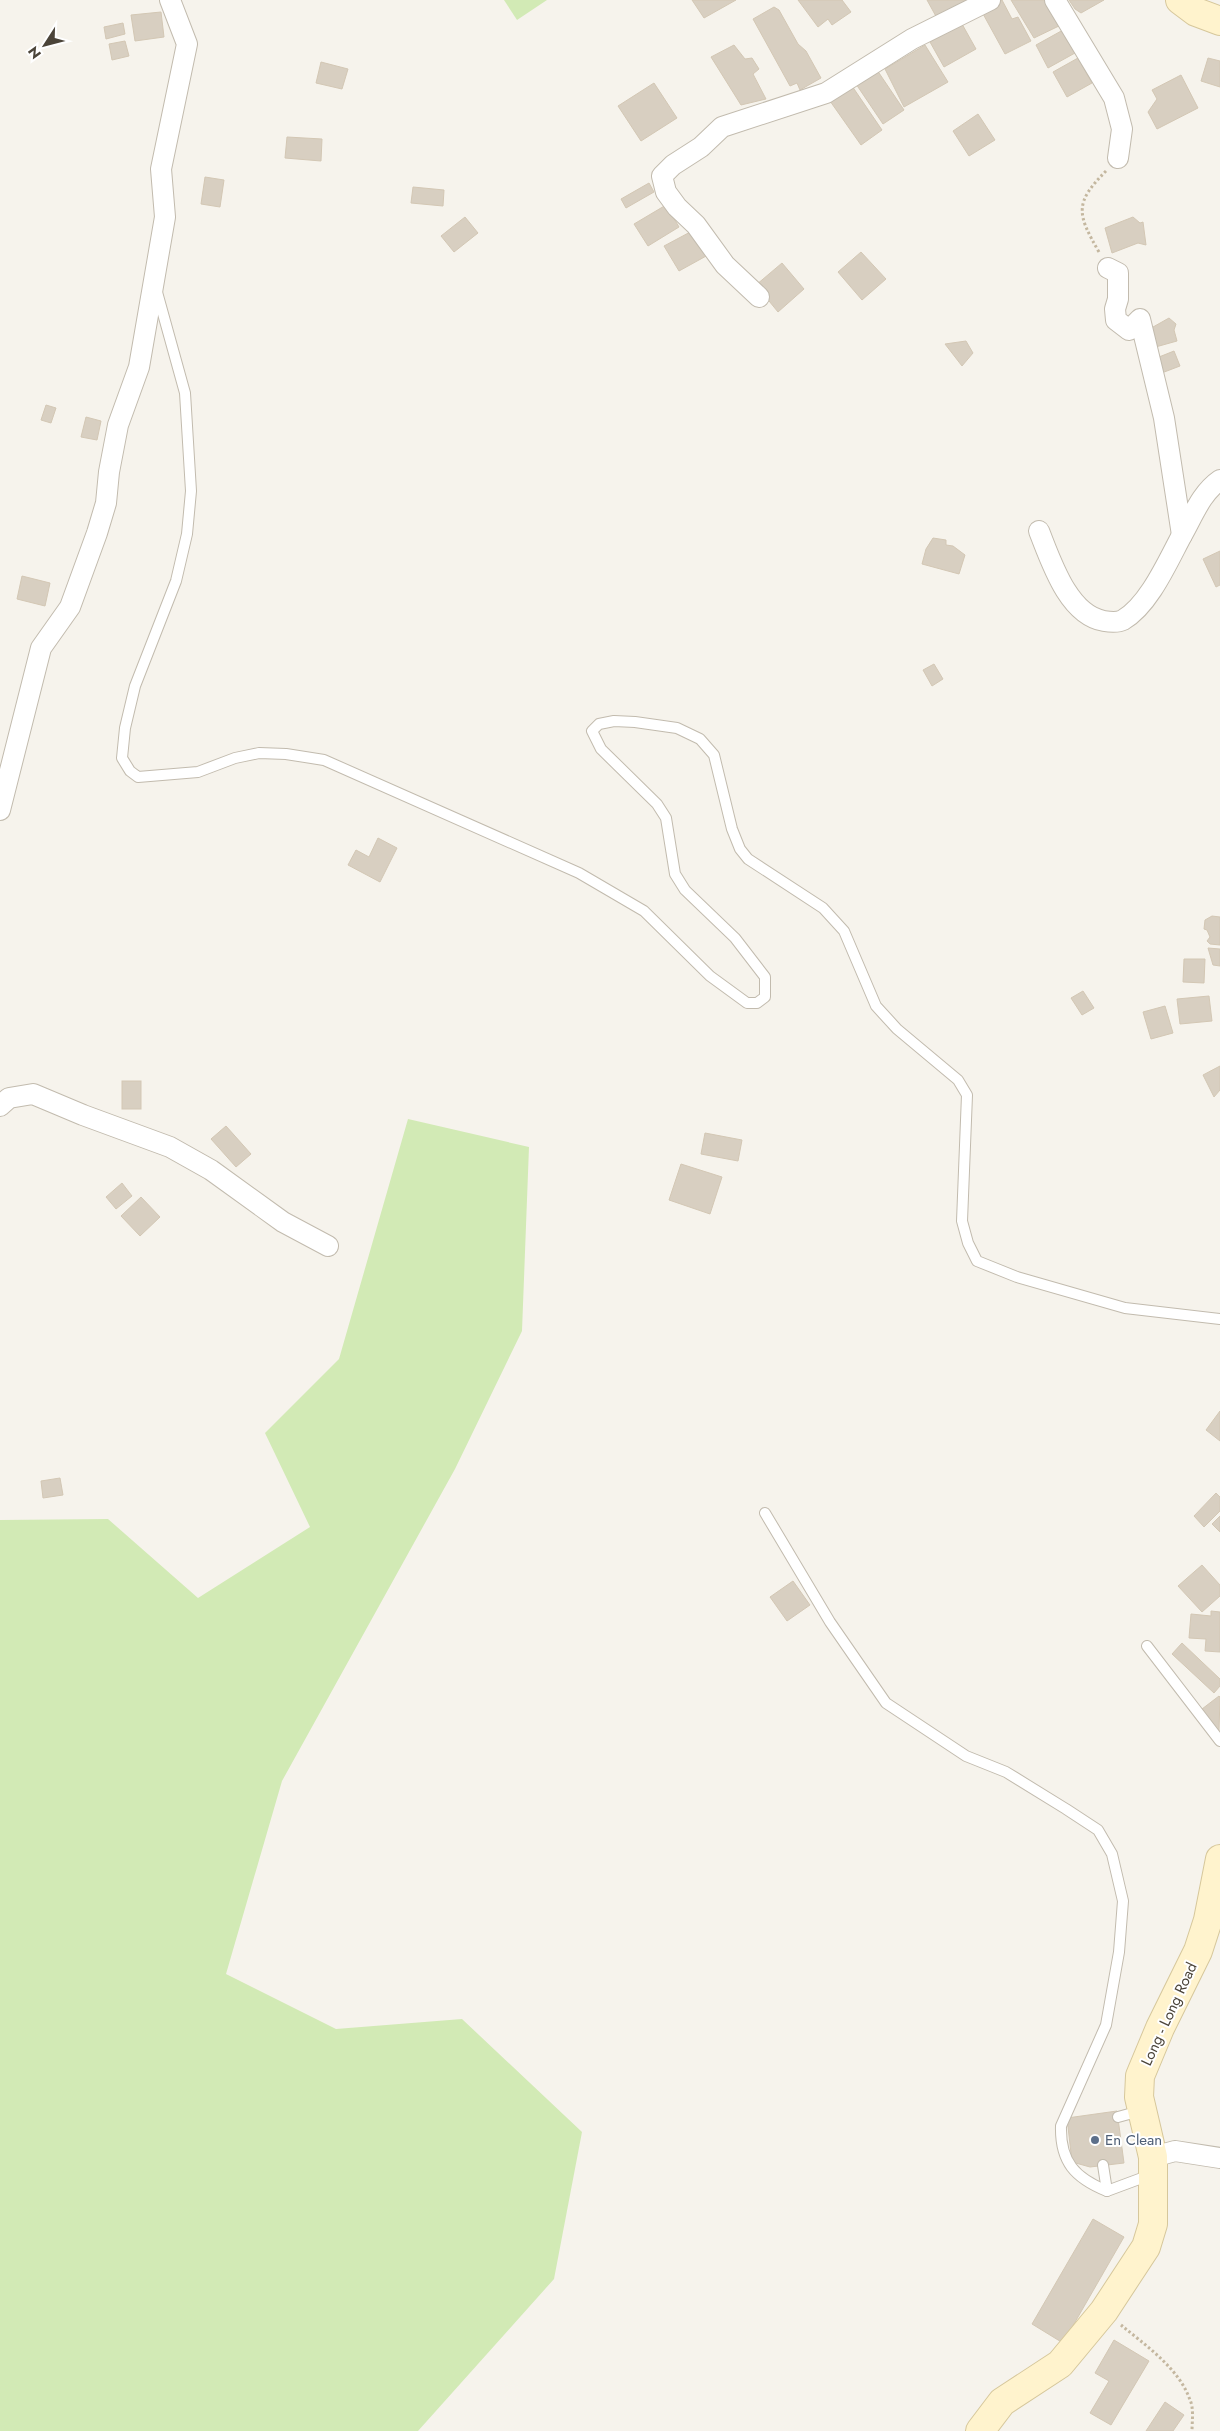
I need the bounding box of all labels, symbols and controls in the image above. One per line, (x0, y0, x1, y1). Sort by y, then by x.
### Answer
north arrow (20, 20, 70, 70)
text: N (23, 42, 46, 63)
street label: Long - Long Road (1135, 1959, 1203, 2069)
place label: En Clean (1105, 2129, 1162, 2151)
marker: En Clean (1089, 2134, 1101, 2146)

